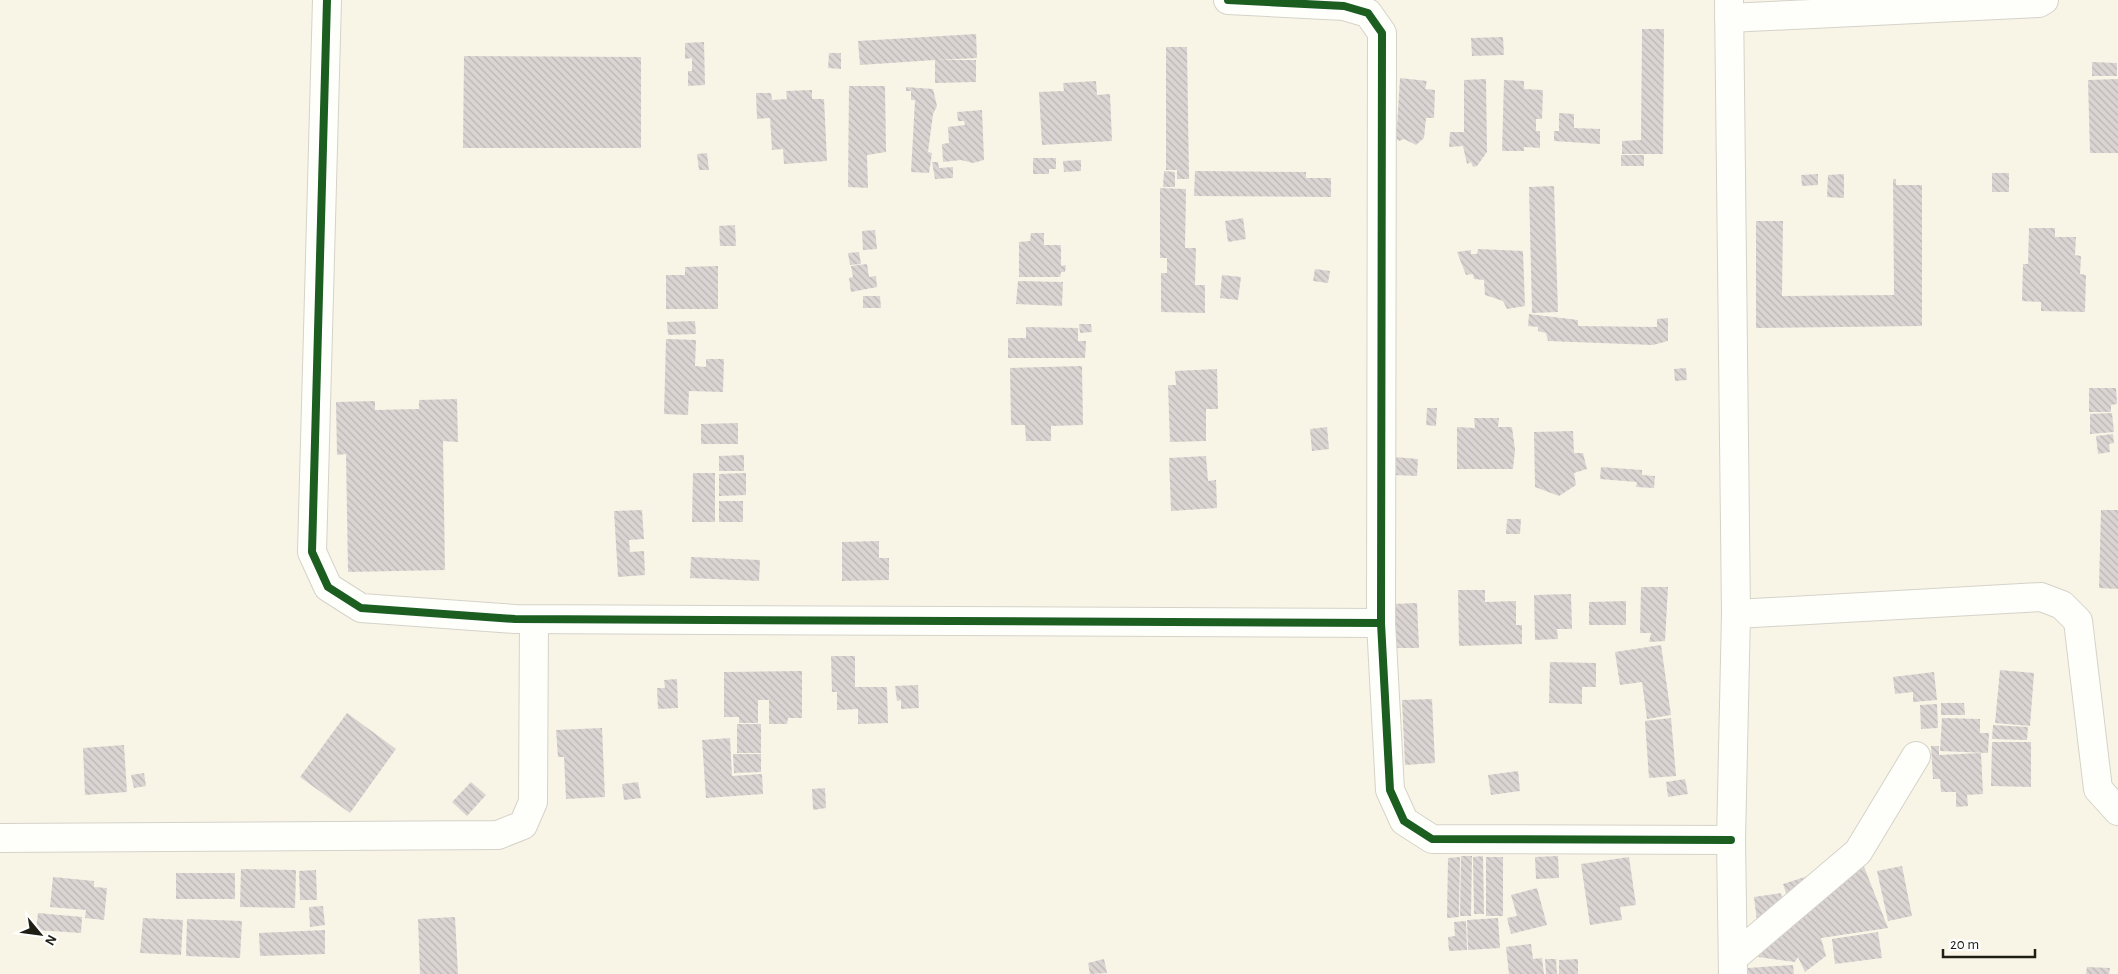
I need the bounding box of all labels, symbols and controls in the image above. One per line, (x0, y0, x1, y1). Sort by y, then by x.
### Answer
north arrow (15, 909, 65, 959)
scale bar (1943, 926, 2036, 958)
text: N (42, 932, 59, 947)
text: 20 m (1950, 937, 1979, 952)

